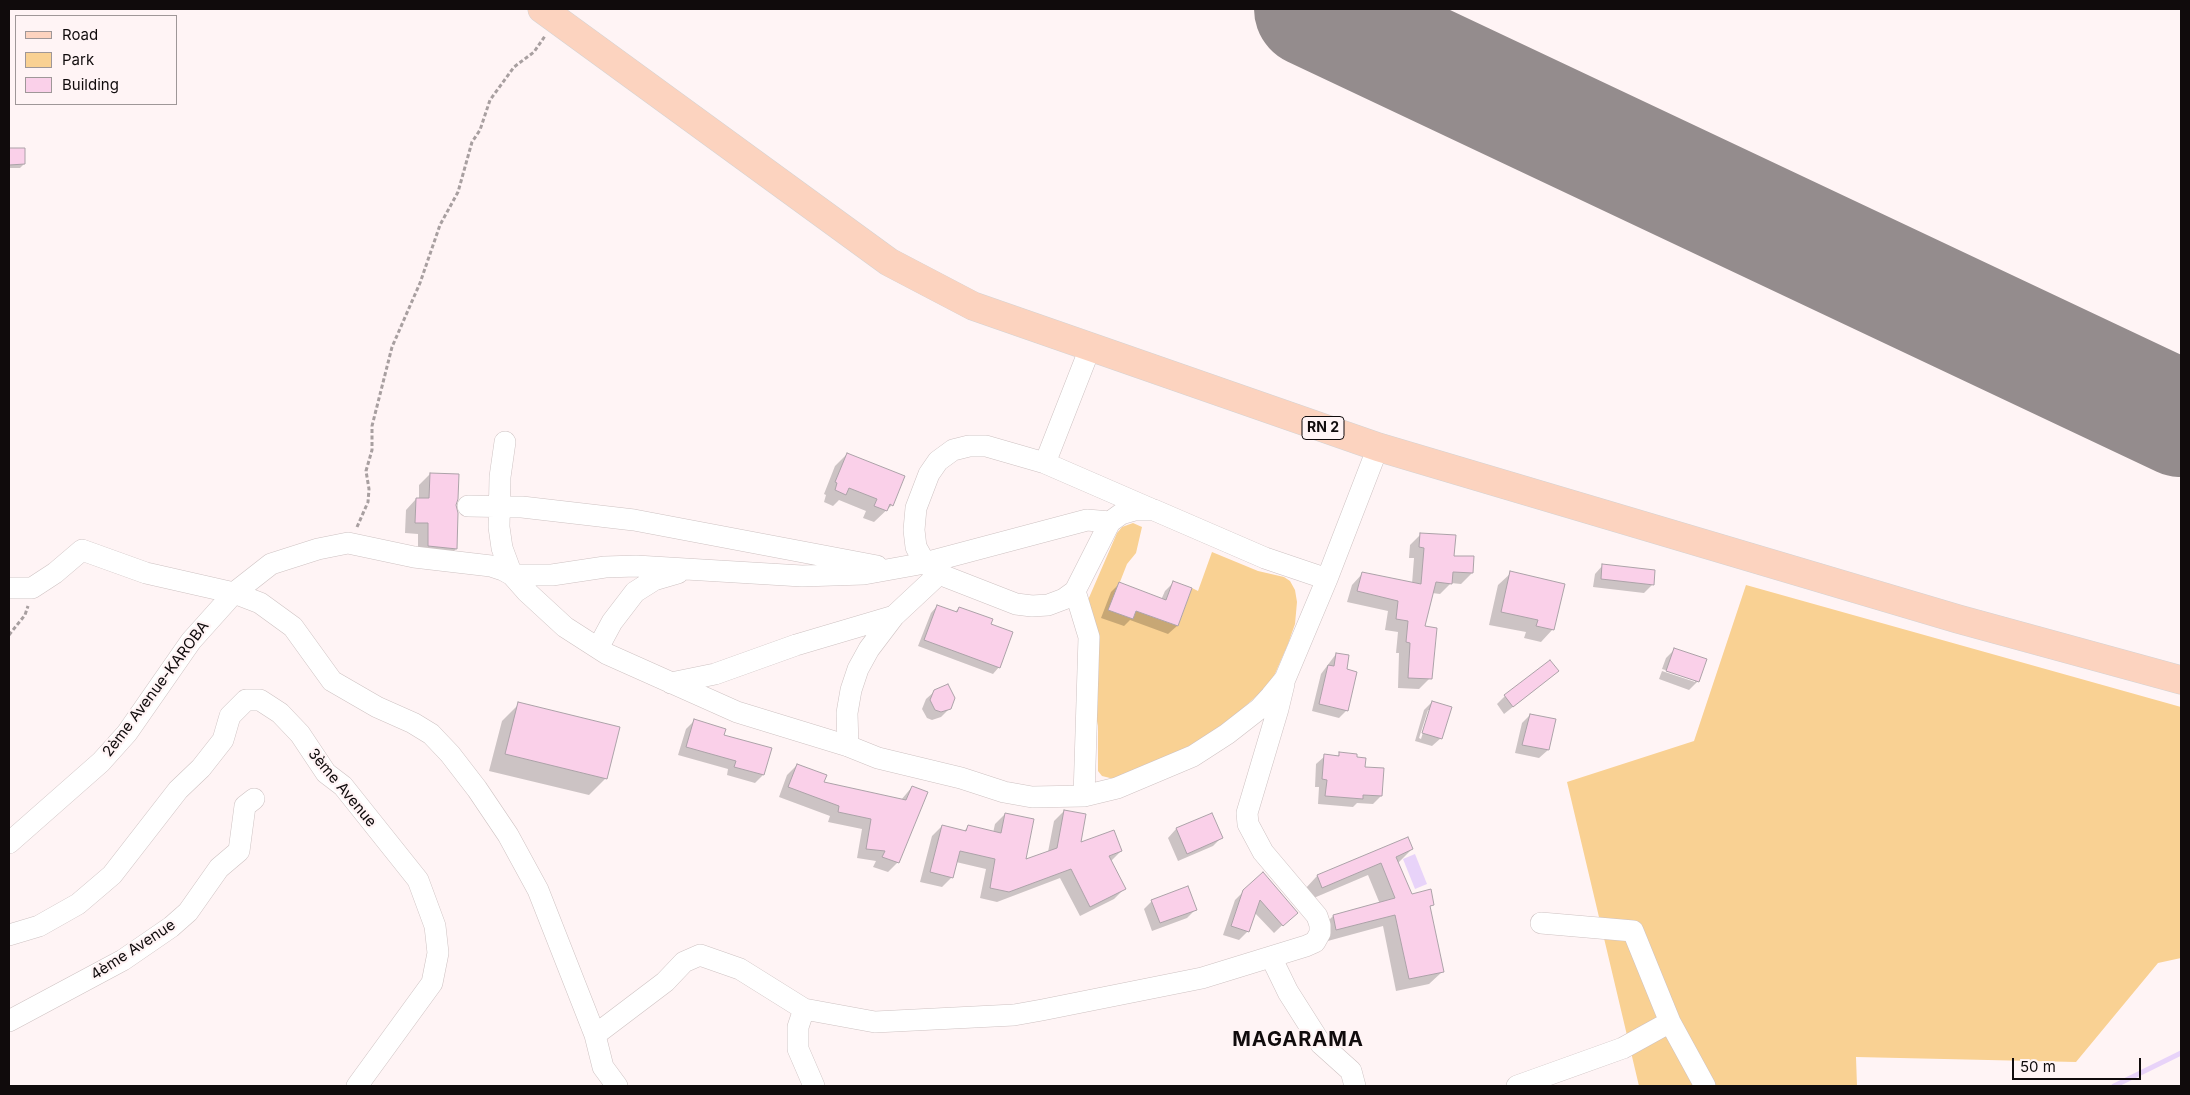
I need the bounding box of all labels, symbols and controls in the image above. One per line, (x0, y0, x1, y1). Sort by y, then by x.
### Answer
legend (15, 15, 178, 105)
text: Road (62, 25, 98, 44)
text: Park (62, 50, 94, 69)
text: Building (62, 75, 119, 94)
road number: RN 2 (1302, 416, 1344, 439)
street label: 2ème Avenue-KAROBA (99, 618, 213, 760)
street label: 3ème Avenue (304, 745, 380, 831)
street label: 4ème Avenue (87, 916, 179, 984)
district label: MAGARAMA (1231, 1028, 1365, 1052)
scale bar (2015, 1048, 2144, 1080)
text: 50 m (2020, 1057, 2056, 1076)

